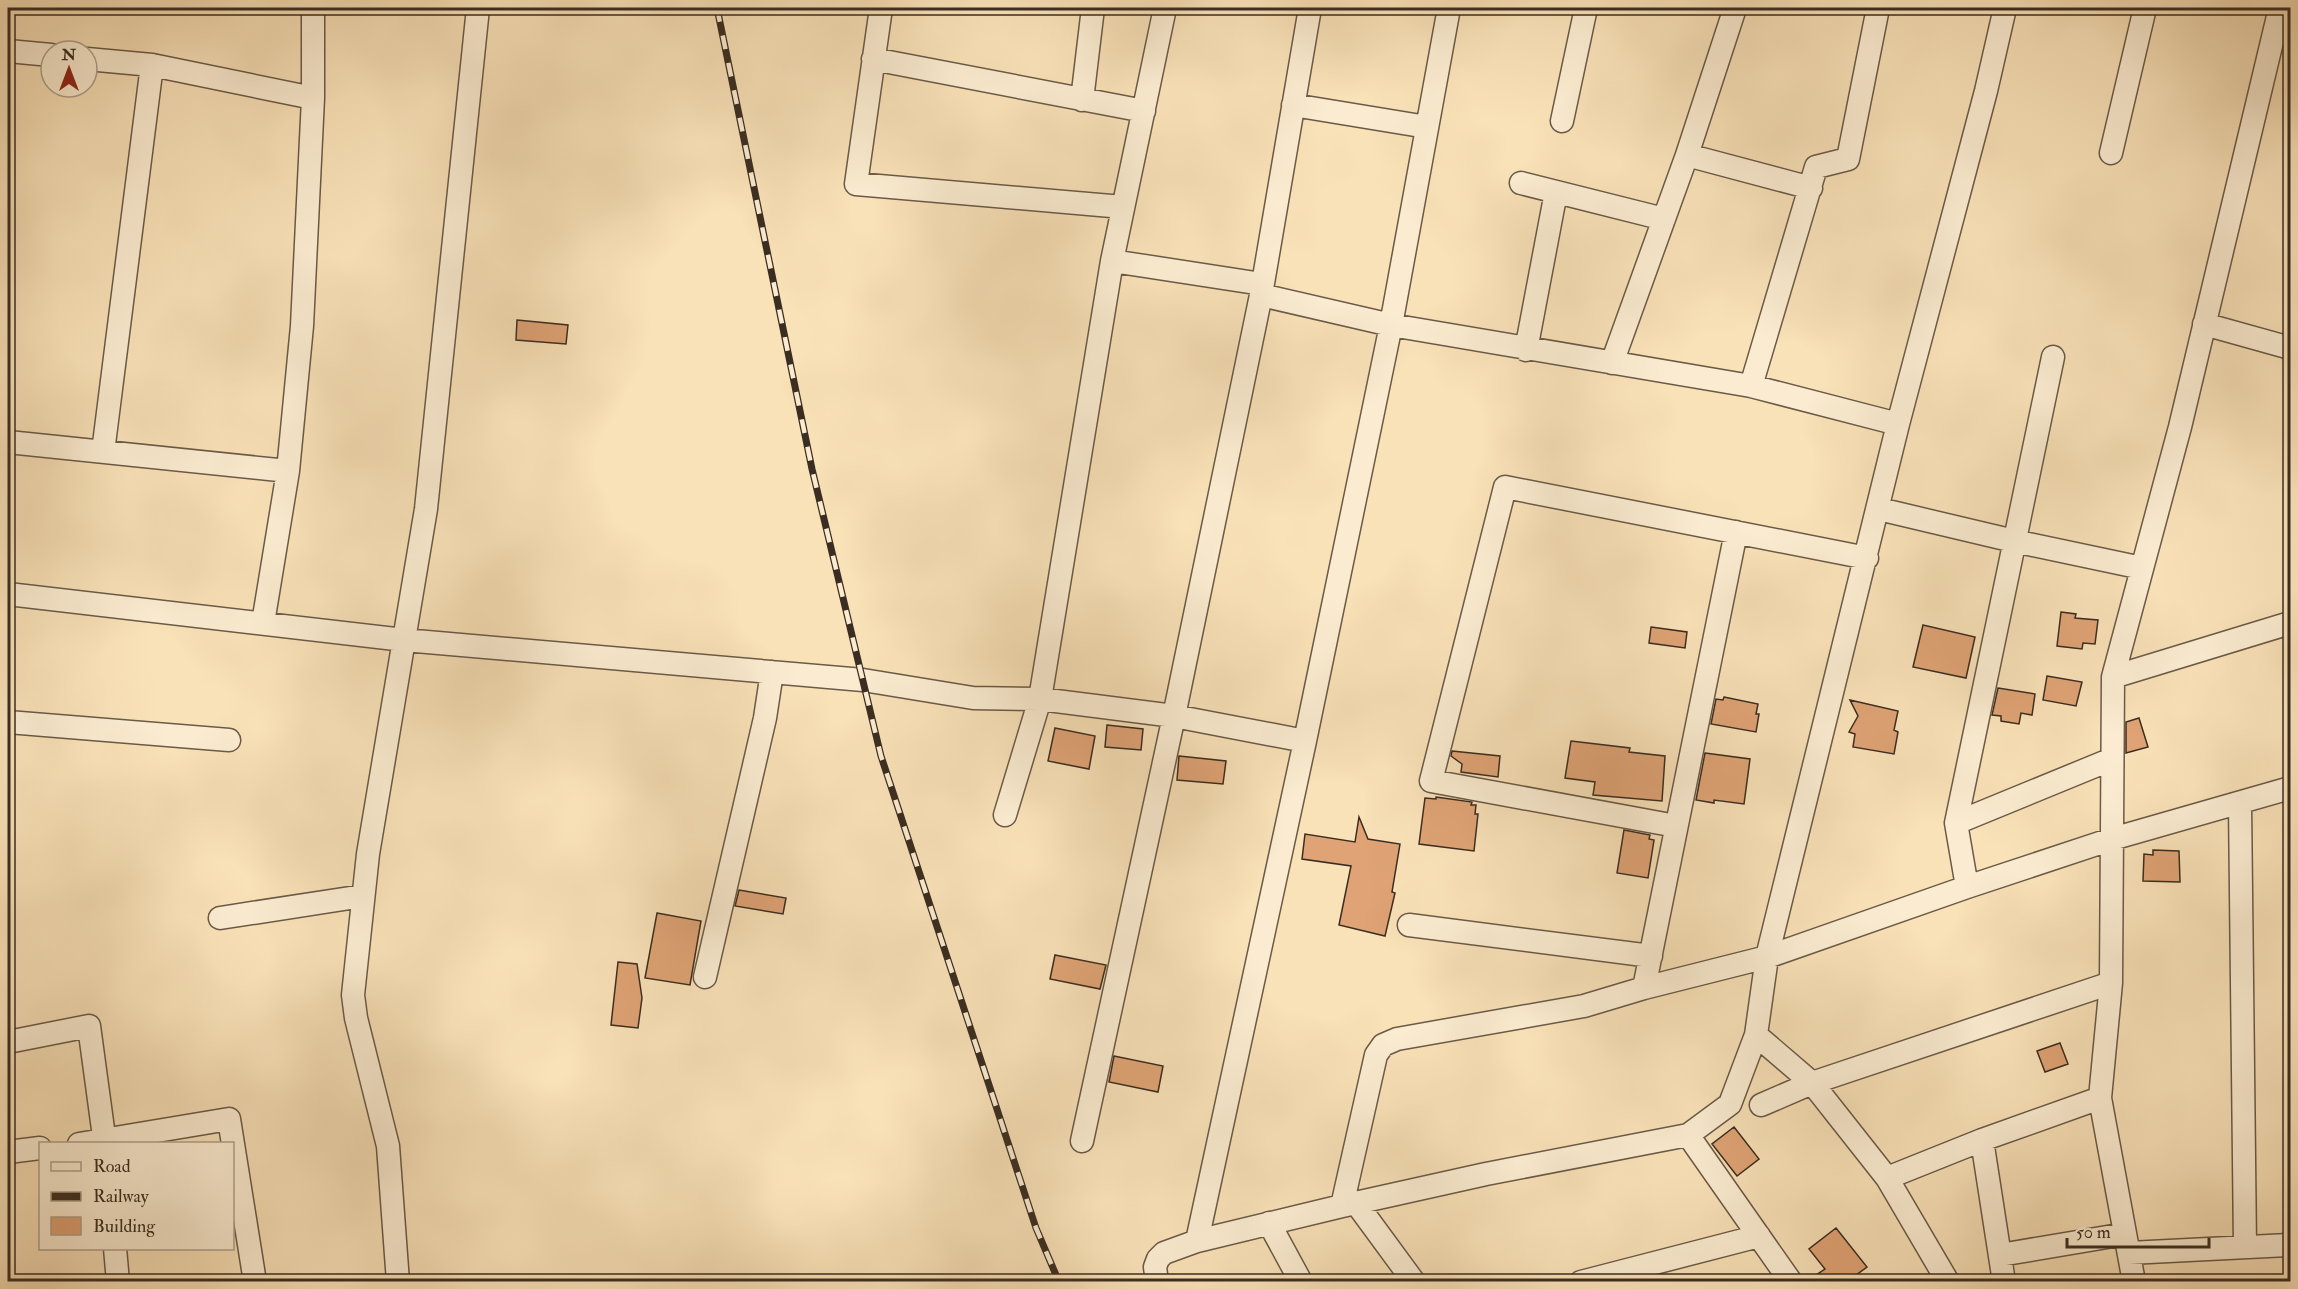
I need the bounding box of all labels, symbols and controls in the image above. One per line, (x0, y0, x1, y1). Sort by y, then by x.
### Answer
north arrow (39, 39, 99, 99)
text: N (61, 45, 77, 65)
legend (39, 1142, 234, 1250)
text: Road (93, 1155, 131, 1178)
text: Railway (93, 1185, 150, 1208)
scale bar (2067, 1211, 2210, 1249)
text: Building (93, 1215, 156, 1238)
text: 50 m (2076, 1221, 2111, 1244)

